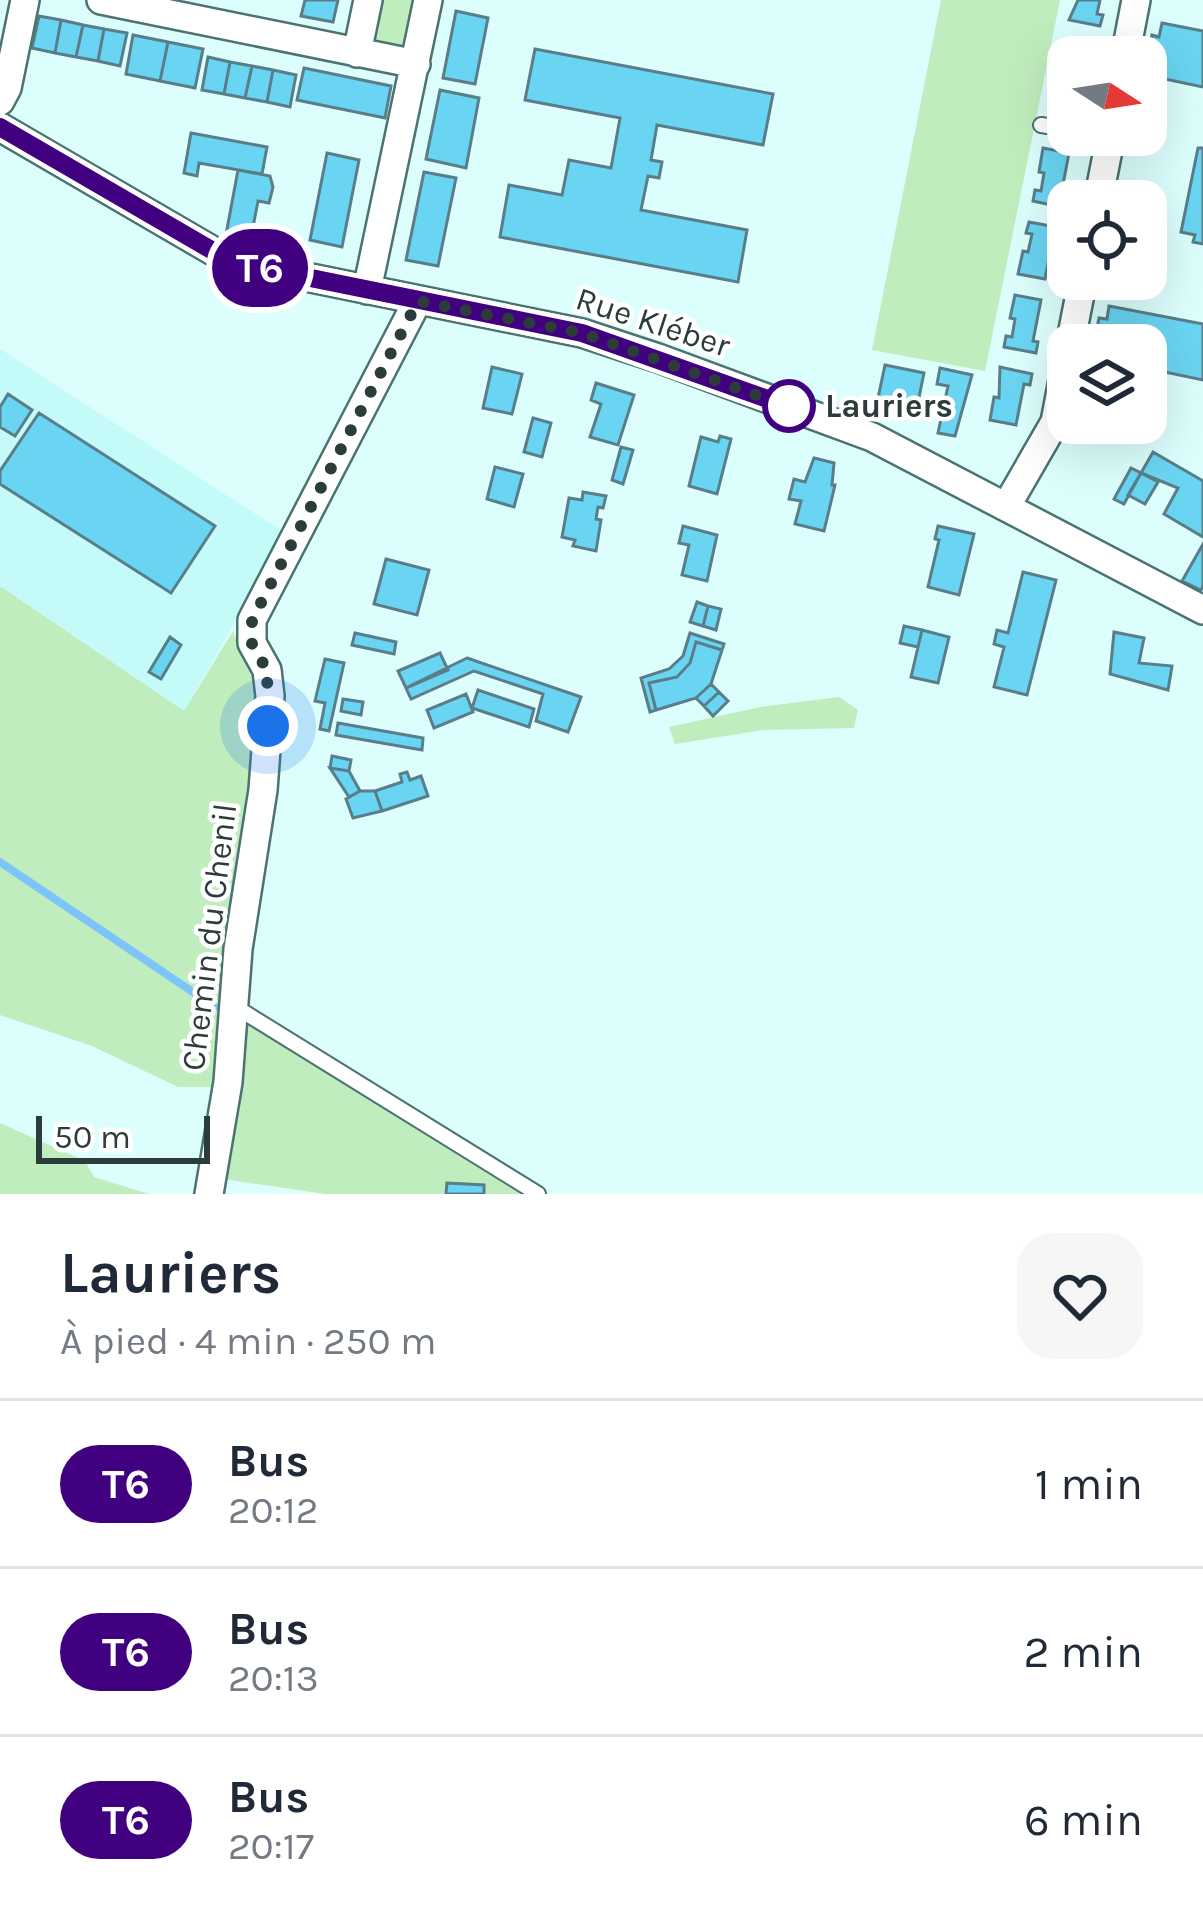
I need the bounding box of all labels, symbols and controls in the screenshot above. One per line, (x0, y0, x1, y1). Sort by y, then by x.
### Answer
north arrow (1047, 36, 1167, 156)
map controls (1047, 36, 1167, 444)
button: locate (1047, 180, 1167, 300)
line badge: T6 (206, 229, 314, 307)
text: T6 (236, 243, 284, 293)
street label: Rue Kléber (571, 279, 735, 365)
button: layers (1047, 324, 1167, 444)
marker: Lauriers (764, 381, 814, 431)
place label: Lauriers (825, 387, 953, 425)
your location (238, 696, 298, 756)
street label: Chemin du Chenil (174, 801, 244, 1073)
scale bar (36, 1110, 210, 1163)
text: 50 m (54, 1118, 131, 1156)
button: heart (1017, 1233, 1143, 1359)
text: Lauriers (60, 1240, 281, 1306)
text: À pied · 4 min · 250 m (60, 1318, 436, 1364)
text: Bus (228, 1435, 309, 1487)
text: 1 min (1035, 1458, 1143, 1510)
text: T6 (102, 1459, 150, 1509)
text: 20:12 (228, 1487, 318, 1533)
text: Bus (228, 1603, 309, 1655)
text: 2 min (1024, 1626, 1143, 1678)
text: T6 (102, 1627, 150, 1677)
text: 20:13 (228, 1655, 319, 1701)
text: Bus (228, 1771, 309, 1823)
text: 6 min (1024, 1794, 1143, 1846)
text: T6 (102, 1795, 150, 1845)
text: 20:17 (228, 1823, 314, 1869)

